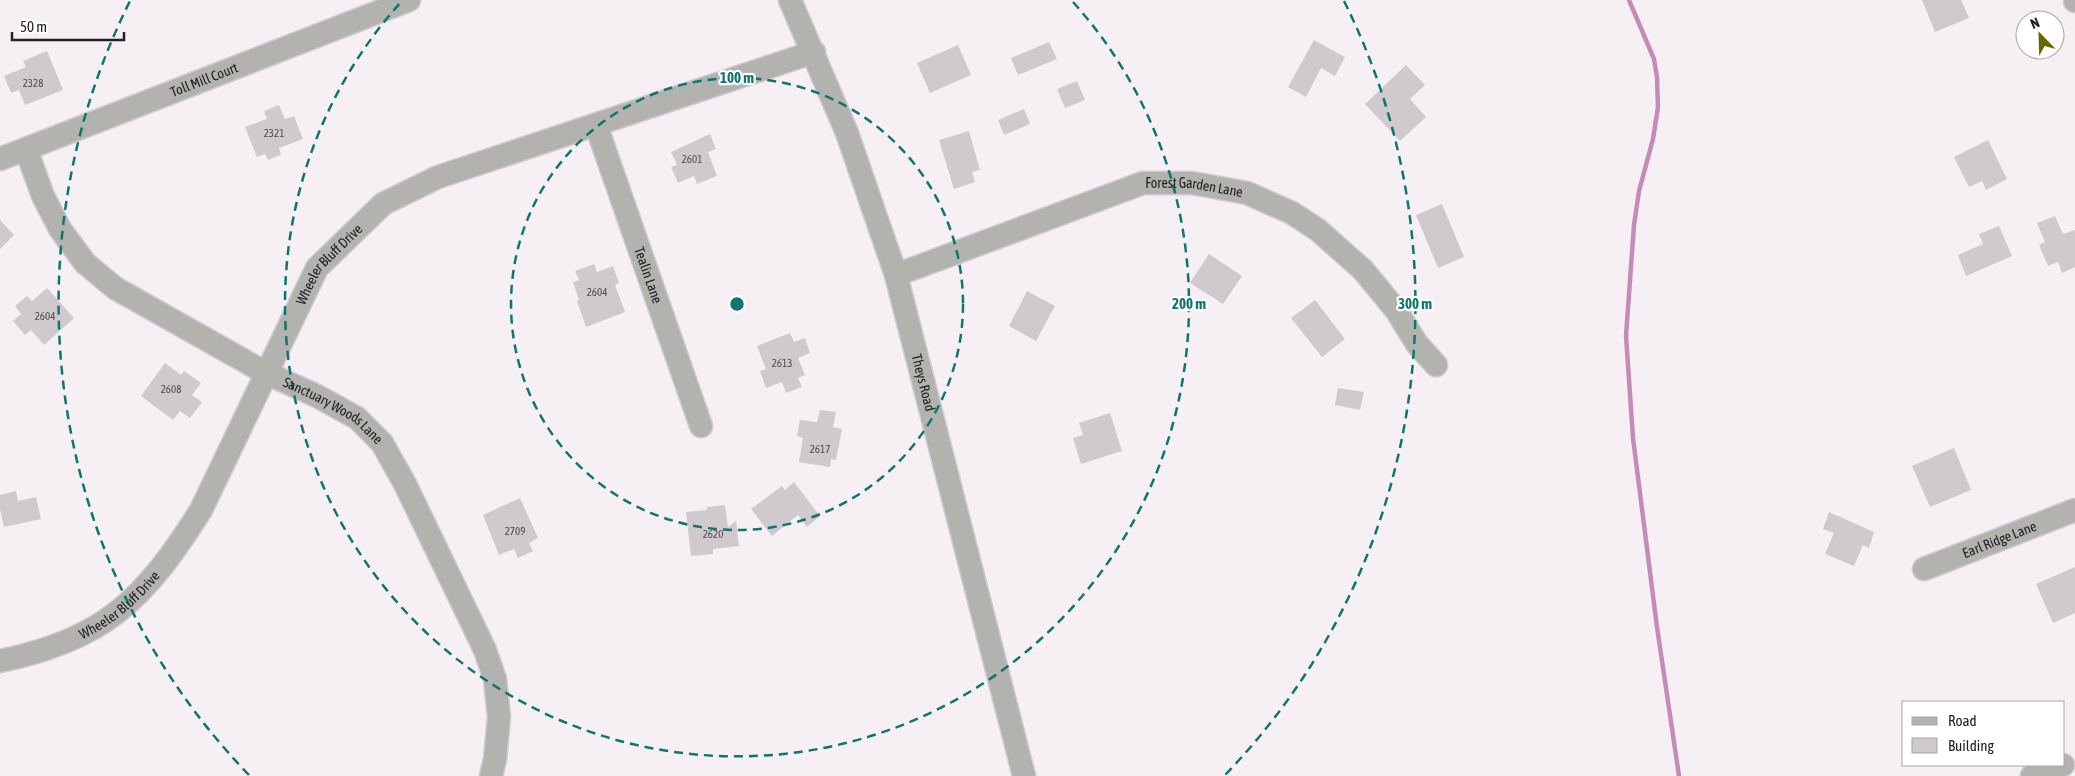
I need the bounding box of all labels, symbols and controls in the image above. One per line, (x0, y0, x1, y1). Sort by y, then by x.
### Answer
scale bar (12, 10, 125, 42)
north arrow (2015, 10, 2065, 60)
text: N (2028, 14, 2042, 32)
text: 50 m (20, 18, 47, 35)
street label: Toll Mill Court (168, 59, 240, 100)
text: 100 m (720, 69, 754, 86)
house number: 2328 (23, 77, 43, 89)
house number: 2321 (264, 127, 284, 139)
house number: 2601 (682, 153, 702, 165)
street label: Forest Garden Lane (1145, 175, 1244, 200)
street label: Wheeler Bluff Drive (293, 221, 365, 307)
street label: Tealin Lane (631, 245, 666, 306)
house number: 2604 (587, 286, 607, 298)
centre of rings (728, 295, 746, 313)
text: 200 m (1172, 295, 1206, 312)
text: 300 m (1398, 295, 1432, 312)
house number: 2604 (35, 310, 55, 322)
street label: Theys Road (909, 352, 938, 413)
house number: 2613 (772, 357, 792, 369)
street label: Sanctuary Woods Lane (281, 374, 386, 447)
house number: 2608 (161, 383, 181, 395)
house number: 2617 (810, 443, 830, 455)
street label: Earl Ridge Lane (1960, 518, 2039, 561)
house number: 2709 (505, 525, 525, 537)
house number: 2620 (703, 528, 723, 540)
street label: Wheeler Bluff Drive (76, 568, 163, 642)
legend (1902, 701, 2065, 766)
text: Road (1948, 712, 1977, 729)
text: Building (1948, 737, 1994, 754)

